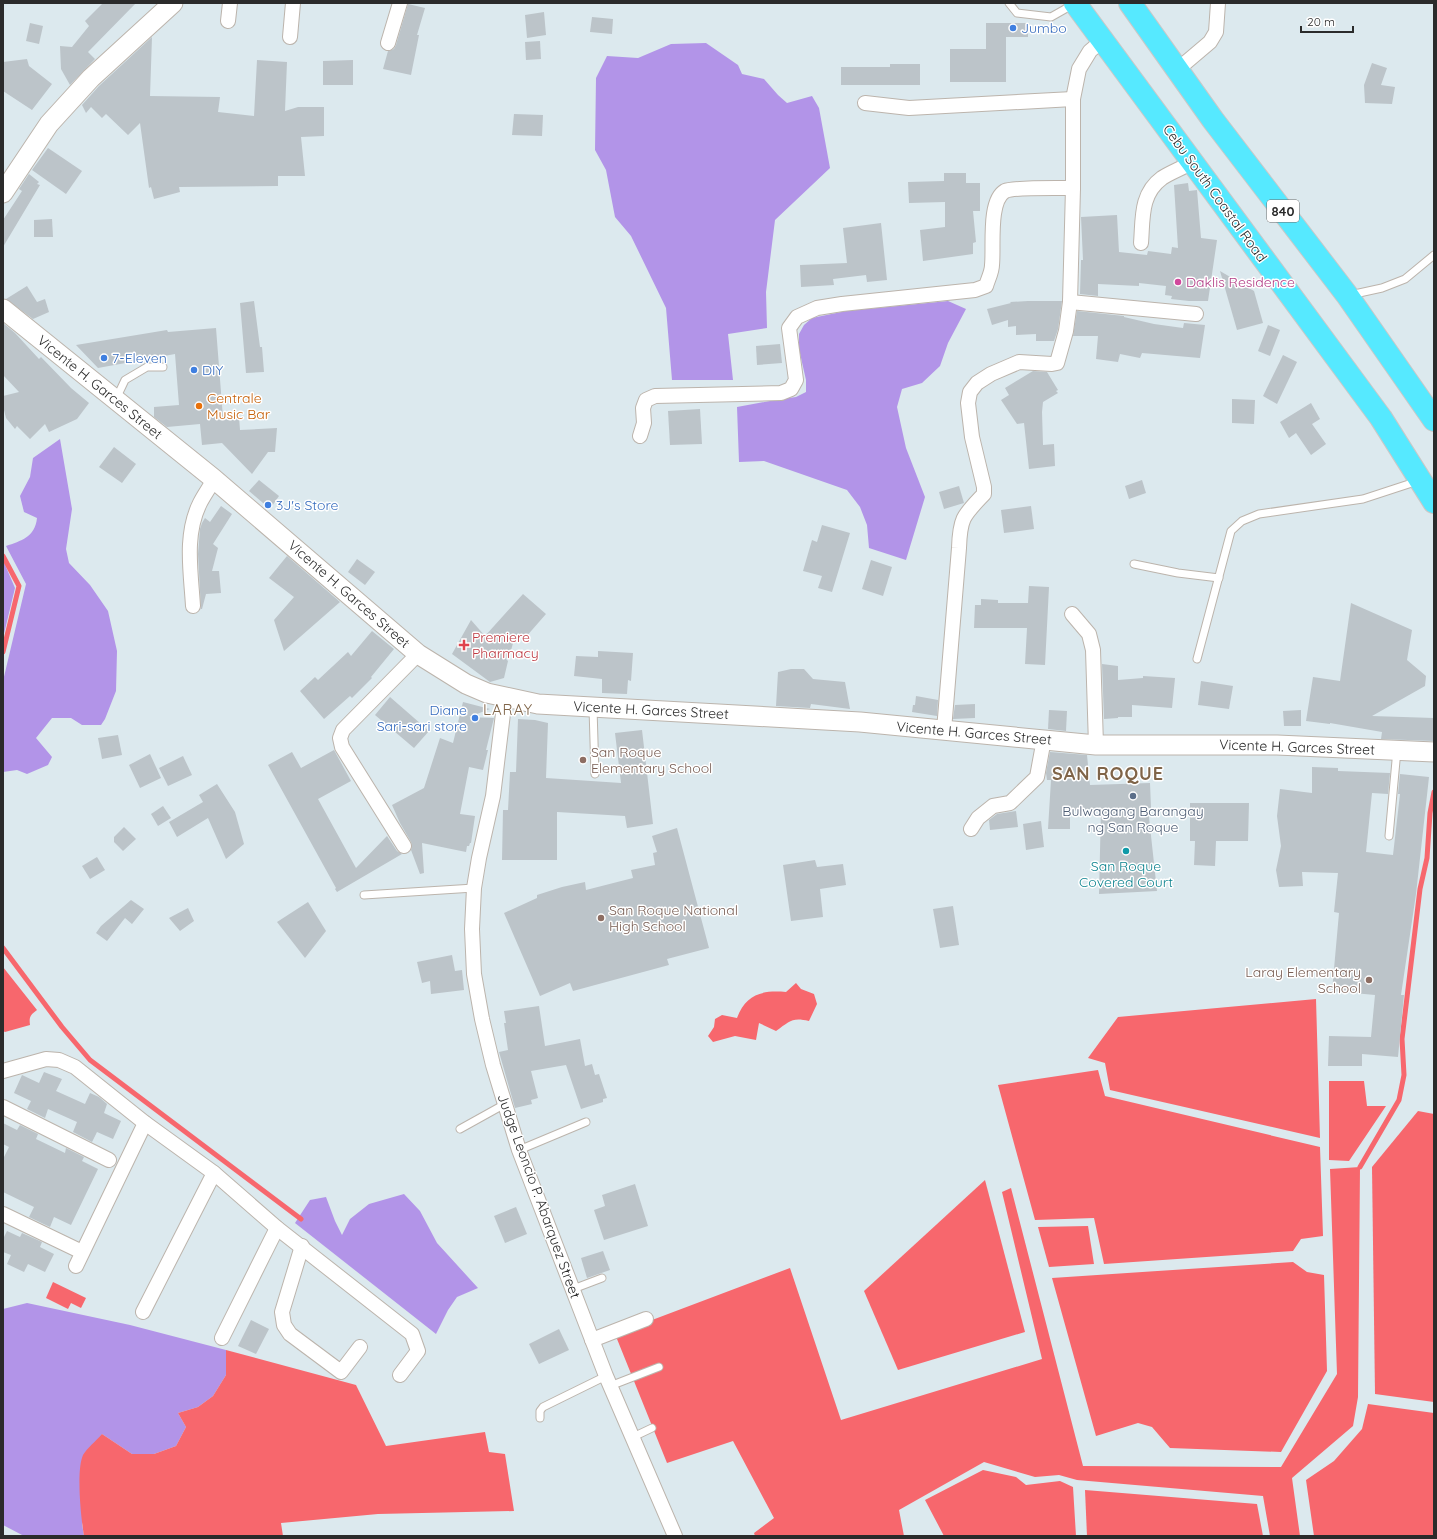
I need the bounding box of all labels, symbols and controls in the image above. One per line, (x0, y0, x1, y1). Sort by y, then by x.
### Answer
scale bar (1301, 8, 1353, 34)
text: 20 m (1307, 14, 1335, 29)
place label: Jumbo (1021, 19, 1067, 37)
marker: Jumbo (1008, 23, 1018, 33)
street label: Cebu South Coastal Road (1159, 121, 1271, 265)
road number: 840 (1267, 200, 1299, 222)
place label: Daklis Residence (1186, 273, 1295, 291)
marker: Daklis Residence (1173, 277, 1183, 287)
street label: Vicente H. Garces Street (34, 331, 166, 443)
place label: 7-Eleven (112, 349, 167, 367)
marker: 7-Eleven (99, 353, 109, 363)
place label: DIY (202, 361, 224, 379)
marker: DIY (189, 365, 199, 375)
place label: Centrale Music Bar (207, 389, 271, 423)
marker: Centrale Music Bar (194, 401, 204, 411)
place label: 3J's Store (276, 496, 339, 514)
marker: 3J's Store (263, 500, 273, 510)
street label: Vicente H. Garces Street (284, 536, 414, 652)
place label: Premiere Pharmacy (472, 628, 539, 662)
marker: Premiere Pharmacy (459, 640, 469, 650)
street label: Vicente H. Garces Street (573, 697, 729, 723)
district label: LARAY (483, 700, 533, 719)
place label: Diane Sari-sari store (377, 701, 467, 735)
marker: Diane Sari-sari store (470, 713, 480, 723)
street label: Vicente H. Garces Street (896, 717, 1053, 749)
street label: Vicente H. Garces Street (1219, 735, 1375, 759)
place label: San Roque Elementary School (591, 743, 712, 777)
marker: San Roque Elementary School (578, 755, 588, 765)
district label: SAN ROQUE (1052, 762, 1164, 785)
marker: Bulwagang Barangay ng San Roque (1128, 791, 1138, 801)
place label: Bulwagang Barangay ng San Roque (1062, 802, 1204, 836)
marker: San Roque Covered Court (1121, 846, 1131, 856)
place label: San Roque Covered Court (1079, 857, 1173, 891)
place label: San Roque National High School (609, 901, 738, 935)
marker: San Roque National High School (596, 913, 606, 923)
place label: Laray Elementary School (1245, 963, 1361, 997)
marker: Laray Elementary School (1364, 975, 1374, 985)
street label: Judge Leoncio P. Abarquez Street (493, 1091, 585, 1301)

